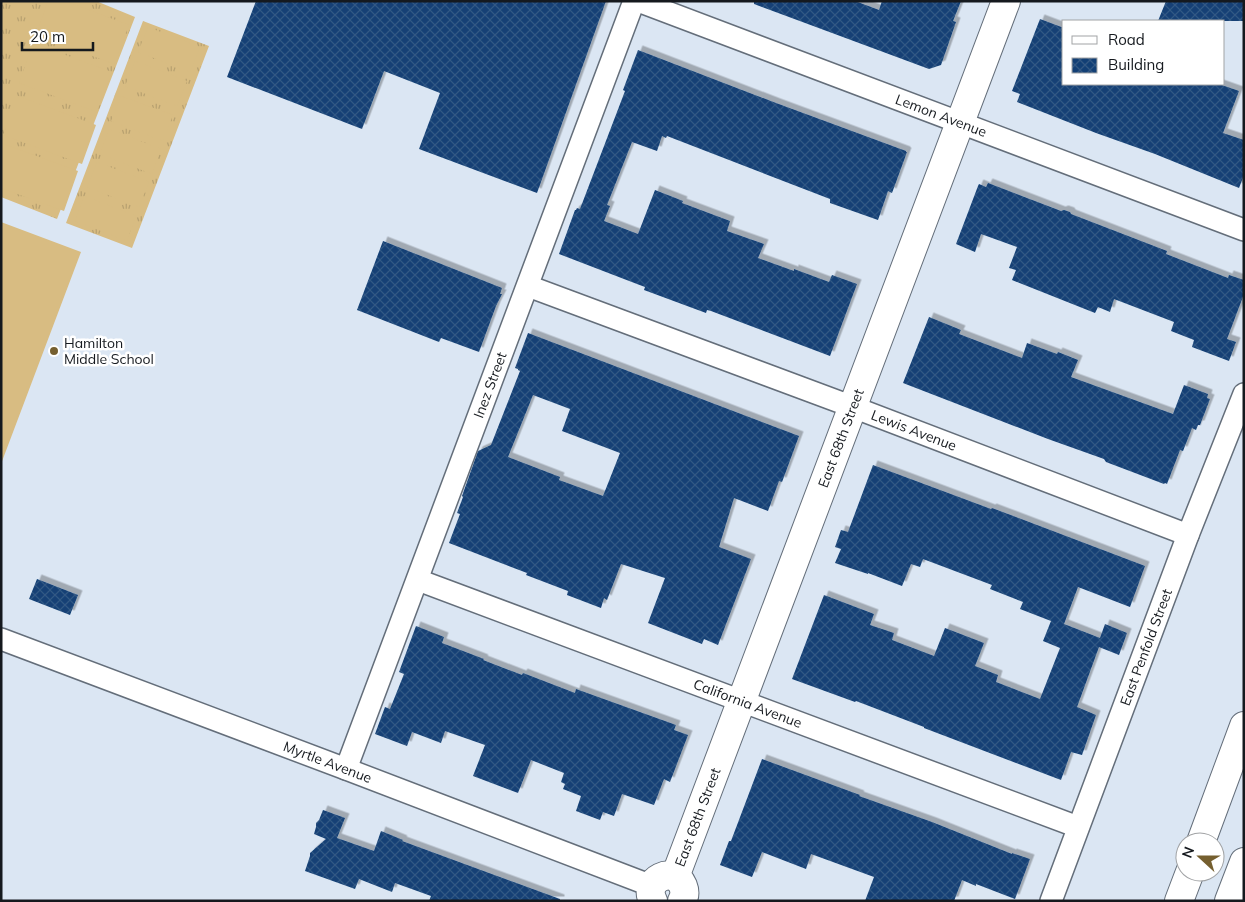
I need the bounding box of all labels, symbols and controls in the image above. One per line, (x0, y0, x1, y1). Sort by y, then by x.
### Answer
scale bar (22, 20, 94, 52)
legend (1062, 20, 1225, 85)
text: 20 m (30, 27, 65, 46)
text: Road (1108, 30, 1145, 49)
text: Building (1108, 55, 1164, 74)
street label: Lemon Avenue (893, 90, 989, 141)
place label: Hamilton Middle School (64, 334, 154, 368)
marker: Hamilton Middle School (48, 345, 60, 357)
street label: Inez Street (469, 349, 511, 421)
street label: East 68th Street (814, 386, 868, 490)
street label: Lewis Avenue (869, 406, 959, 455)
street label: East Penfold Street (1116, 586, 1176, 708)
street label: California Avenue (691, 675, 804, 732)
street label: Myrtle Avenue (281, 737, 374, 787)
street label: East 68th Street (671, 765, 725, 869)
north arrow (1175, 832, 1225, 882)
text: N (1178, 844, 1198, 861)

